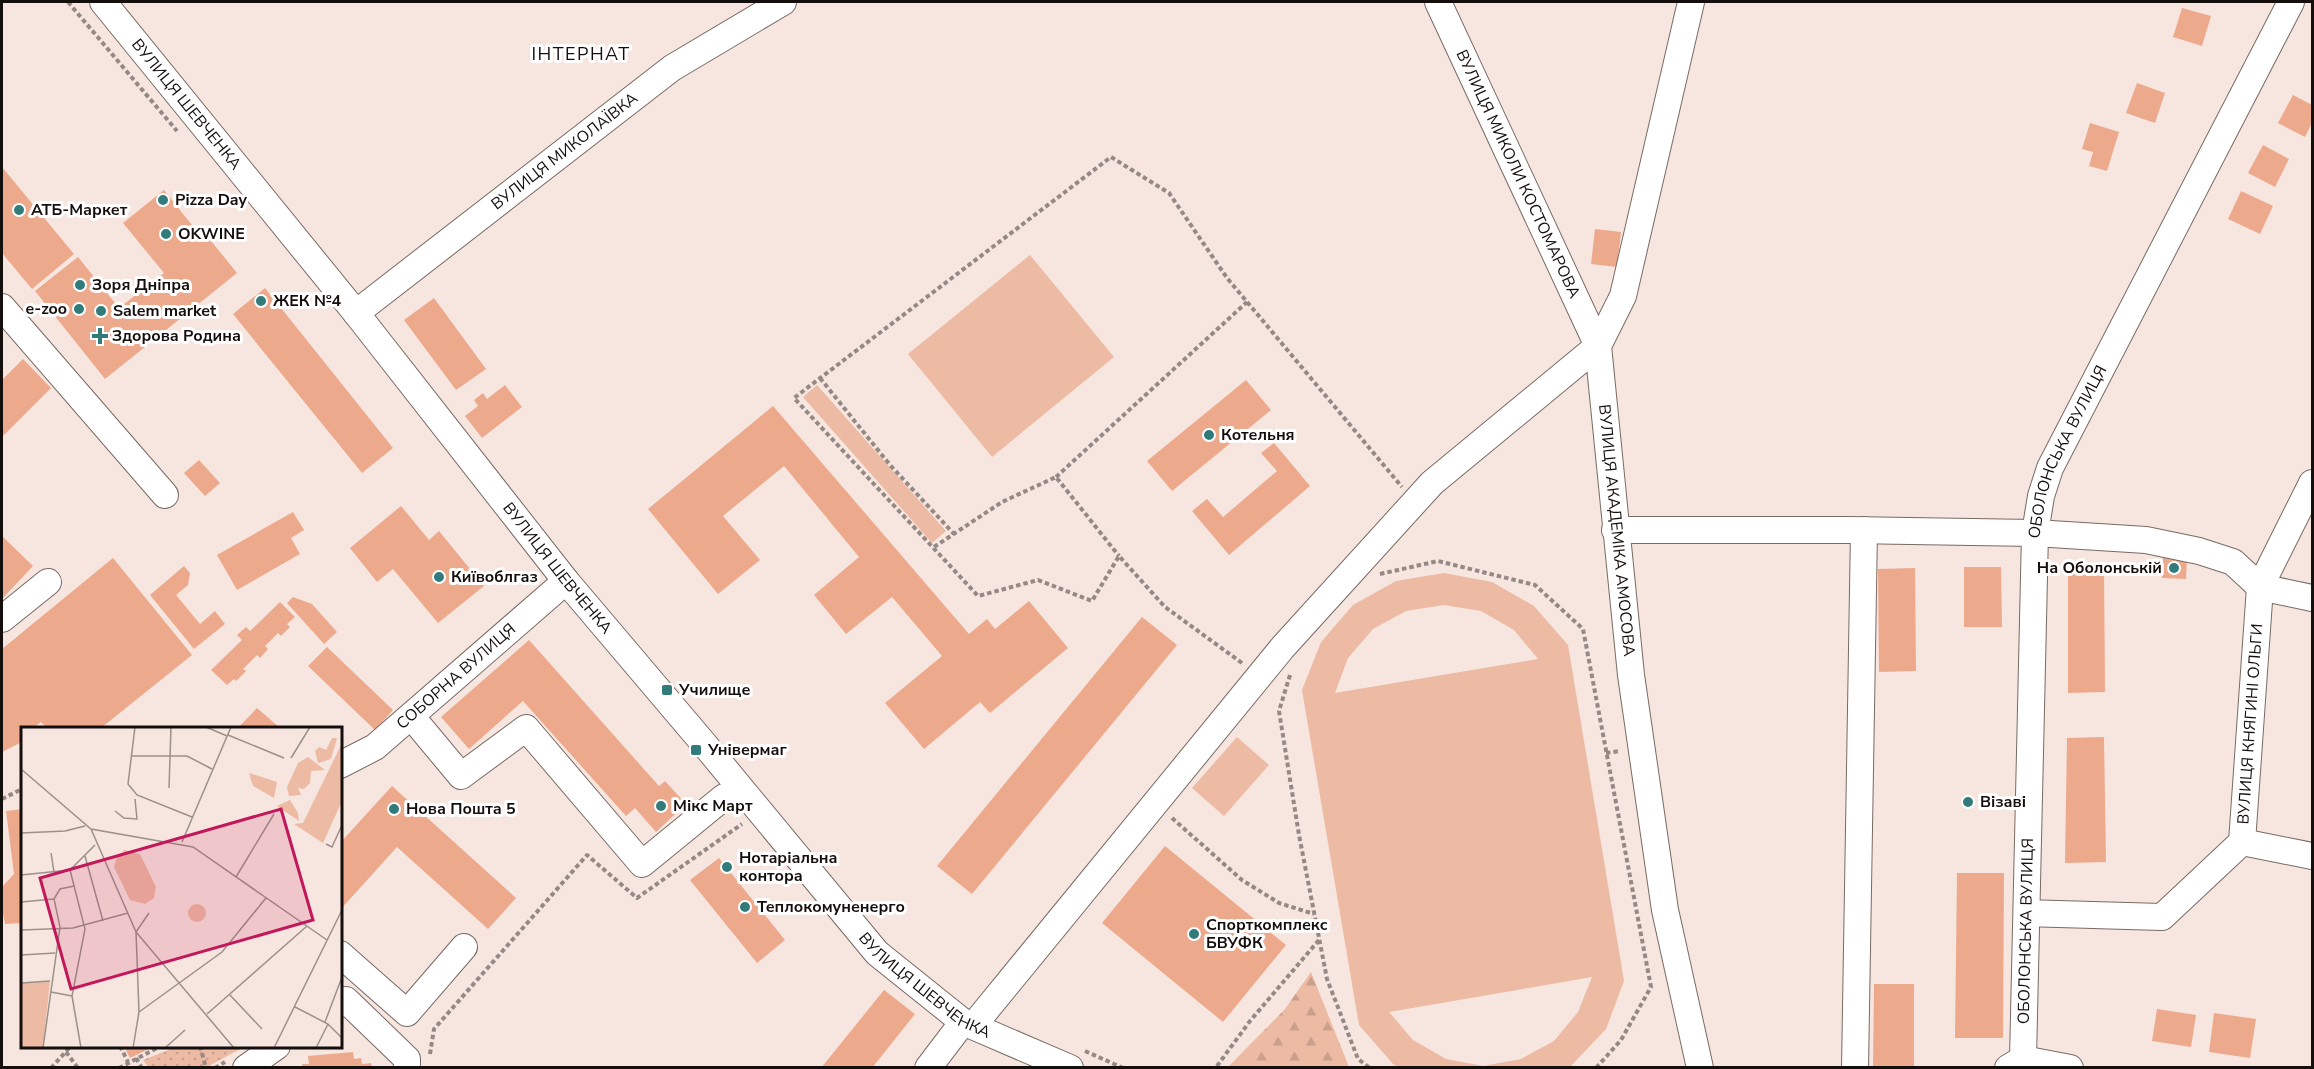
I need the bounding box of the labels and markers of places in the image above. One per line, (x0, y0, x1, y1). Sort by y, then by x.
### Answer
place label: Pizza Day (175, 189, 248, 211)
marker: Pizza Day (156, 193, 170, 207)
place label: АТБ-Маркет (31, 199, 128, 221)
marker: АТБ-Маркет (12, 203, 26, 217)
place label: OKWINE (178, 223, 245, 245)
marker: OKWINE (159, 227, 173, 241)
place label: Зоря Дніпра (92, 274, 190, 296)
marker: Зоря Дніпра (73, 278, 87, 292)
place label: ЖЕК №4 (273, 290, 342, 312)
marker: ЖЕК №4 (254, 294, 268, 308)
place label: e-zoo (25, 298, 67, 320)
place label: Salem market (113, 300, 217, 322)
marker: e-zoo (72, 302, 86, 316)
marker: Salem market (94, 304, 108, 318)
place label: Здорова Родина (112, 325, 241, 347)
marker: Здорова Родина (93, 329, 107, 343)
place label: Котельня (1221, 424, 1295, 446)
marker: Котельня (1202, 428, 1216, 442)
place label: На Оболонській (2037, 557, 2162, 579)
marker: На Оболонській (2167, 561, 2181, 575)
place label: Київоблгаз (451, 566, 538, 588)
marker: Київоблгаз (432, 570, 446, 584)
place label: Училище (678, 679, 750, 701)
marker: Училище (660, 683, 674, 697)
place label: Універмаг (707, 739, 788, 761)
marker: Універмаг (689, 743, 703, 757)
place label: Візаві (1980, 791, 2026, 813)
place label: Мікс Март (673, 795, 753, 817)
marker: Візаві (1961, 795, 1975, 809)
place label: Нова Пошта 5 (406, 798, 516, 820)
marker: Мікс Март (654, 799, 668, 813)
marker: Нова Пошта 5 (387, 802, 401, 816)
place label: Нотаріальна контора (739, 847, 838, 887)
marker: Нотаріальна контора (720, 860, 734, 874)
place label: Теплокомуненерго (757, 896, 905, 918)
marker: Теплокомуненерго (738, 900, 752, 914)
place label: Спорткомплекс БВУФК (1206, 914, 1328, 954)
marker: Спорткомплекс БВУФК (1187, 927, 1201, 941)

